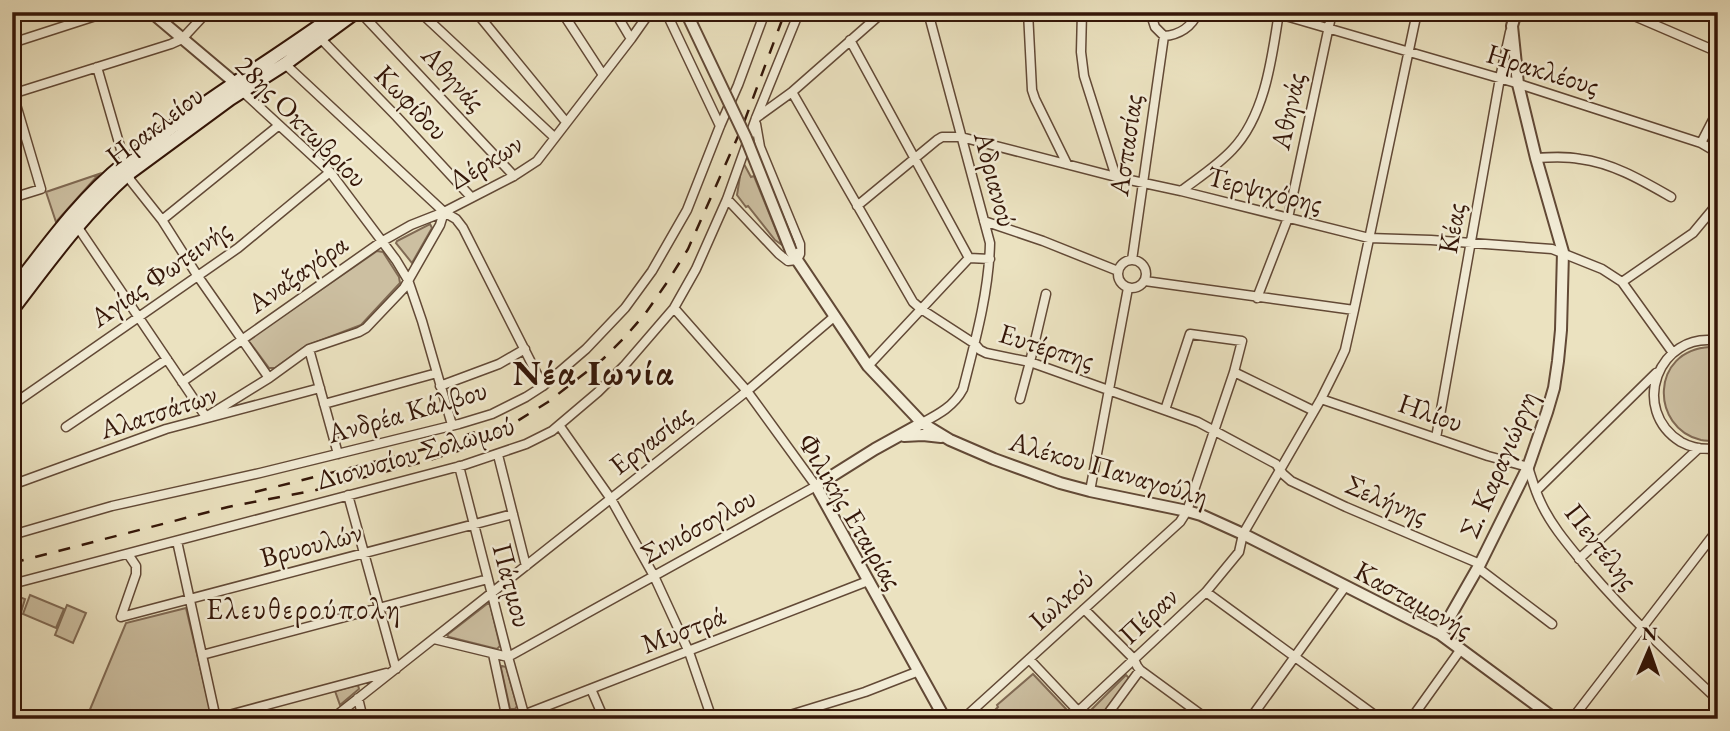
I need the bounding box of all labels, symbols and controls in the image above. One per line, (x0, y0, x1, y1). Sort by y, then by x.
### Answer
street label: Ηρακλέους (1482, 35, 1604, 103)
street label: Αθηνάς (414, 36, 494, 119)
street label: 28ης Οκτωβρίου (228, 47, 376, 195)
street label: Κωφίδου (367, 57, 457, 147)
street label: Αθηνάς (1261, 69, 1313, 154)
street label: Ηρακλείου (98, 77, 210, 173)
street label: Ασπασίας (1100, 92, 1150, 199)
street label: Δέρκων (441, 125, 529, 197)
street label: Αδριανού (966, 127, 1026, 231)
street label: Τερψιχόρης (1203, 157, 1327, 221)
street label: Κέας (1429, 200, 1473, 256)
street label: Αγίας Φωτεινής (82, 211, 237, 335)
street label: Αναξαγόρα (239, 225, 354, 321)
street label: Ευτέρπης (995, 314, 1099, 378)
district label: Νέα Ιωνία (513, 350, 675, 395)
street label: Ανδρέα Κάλβου (322, 371, 491, 451)
street label: Αλατσάτων (94, 375, 221, 447)
street label: Ηλίου (1394, 384, 1468, 440)
street label: Σ. Καραγιώργη (1451, 385, 1545, 543)
street label: Εργασίας (602, 396, 698, 482)
street label: Διονυσίου Σολωμού (312, 406, 518, 498)
street label: Αλέκου Παναγούλη (1004, 422, 1213, 514)
street label: Φιλικής Εταιρίας (790, 426, 912, 596)
street label: Σελήνης (1340, 466, 1434, 532)
street label: Σινιόσογλου (634, 479, 762, 571)
street label: Πεντέλης (1557, 495, 1647, 597)
street label: Βρυουλών (256, 513, 366, 575)
street label: Πάτμου (485, 539, 541, 631)
street label: Κασταμονής (1349, 552, 1479, 646)
street label: Ιωλκού (1021, 561, 1101, 637)
street label: Πέραν (1111, 578, 1185, 652)
district label: Ελευθερούπολη (206, 589, 402, 628)
street label: Μυστρά (636, 597, 730, 661)
north arrow (1614, 616, 1684, 686)
text: N (1641, 621, 1658, 646)

